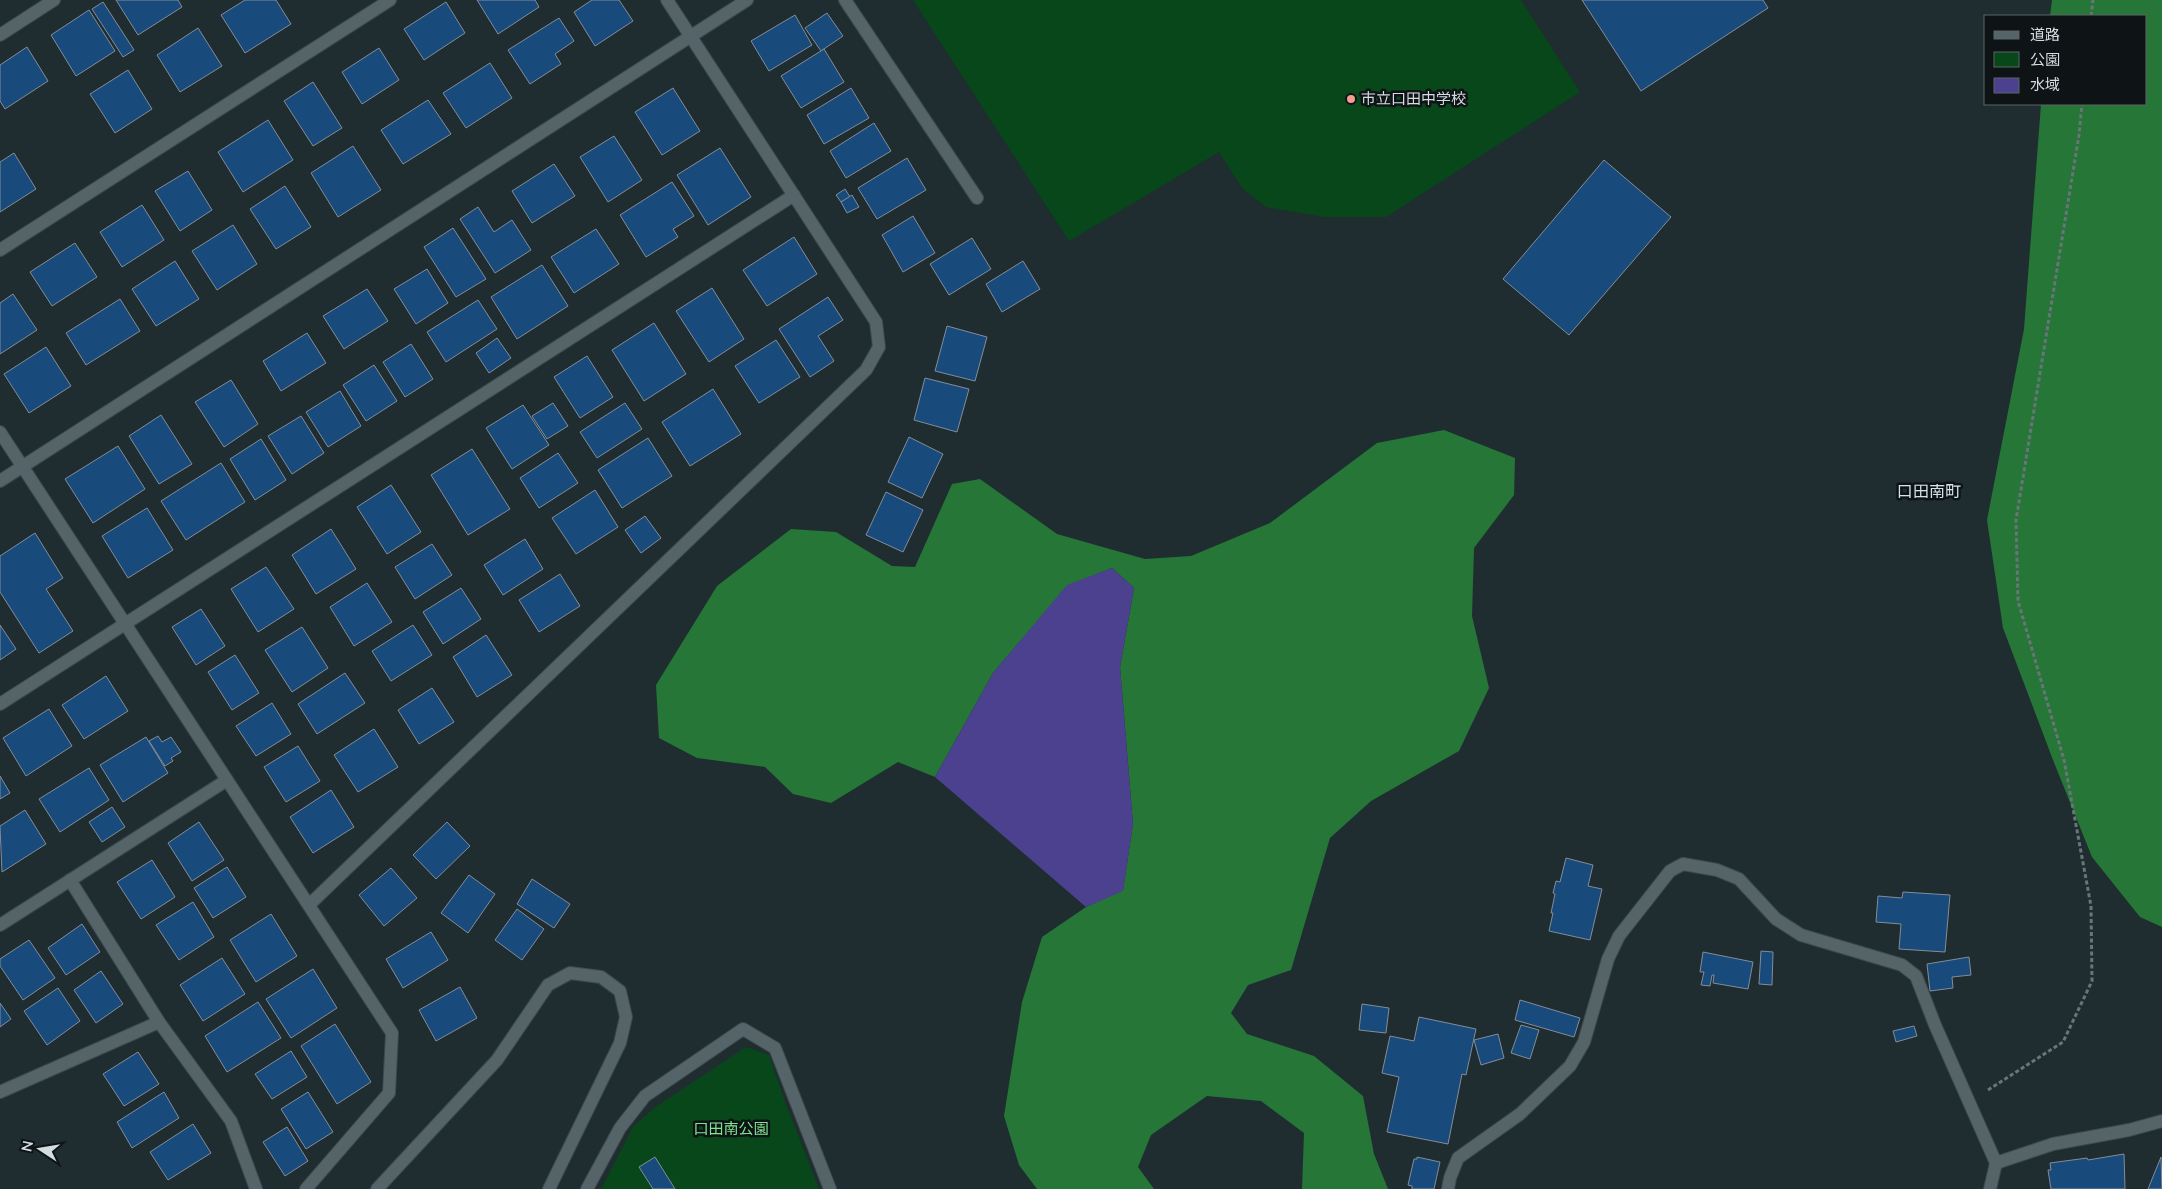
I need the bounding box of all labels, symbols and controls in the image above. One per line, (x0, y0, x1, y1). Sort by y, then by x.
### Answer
legend (1984, 15, 2147, 105)
text: 道路 (2030, 25, 2060, 43)
text: 公園 (2030, 50, 2060, 68)
text: 水域 (2030, 75, 2060, 93)
place label: 市立口田中学校 (1361, 89, 1466, 107)
marker: 市立口田中学校 (1345, 93, 1357, 105)
district label: 口田南町 (1897, 481, 1961, 500)
park label: 口田南公園 (693, 1119, 769, 1137)
north arrow (15, 1124, 65, 1174)
text: N (17, 1139, 36, 1153)

